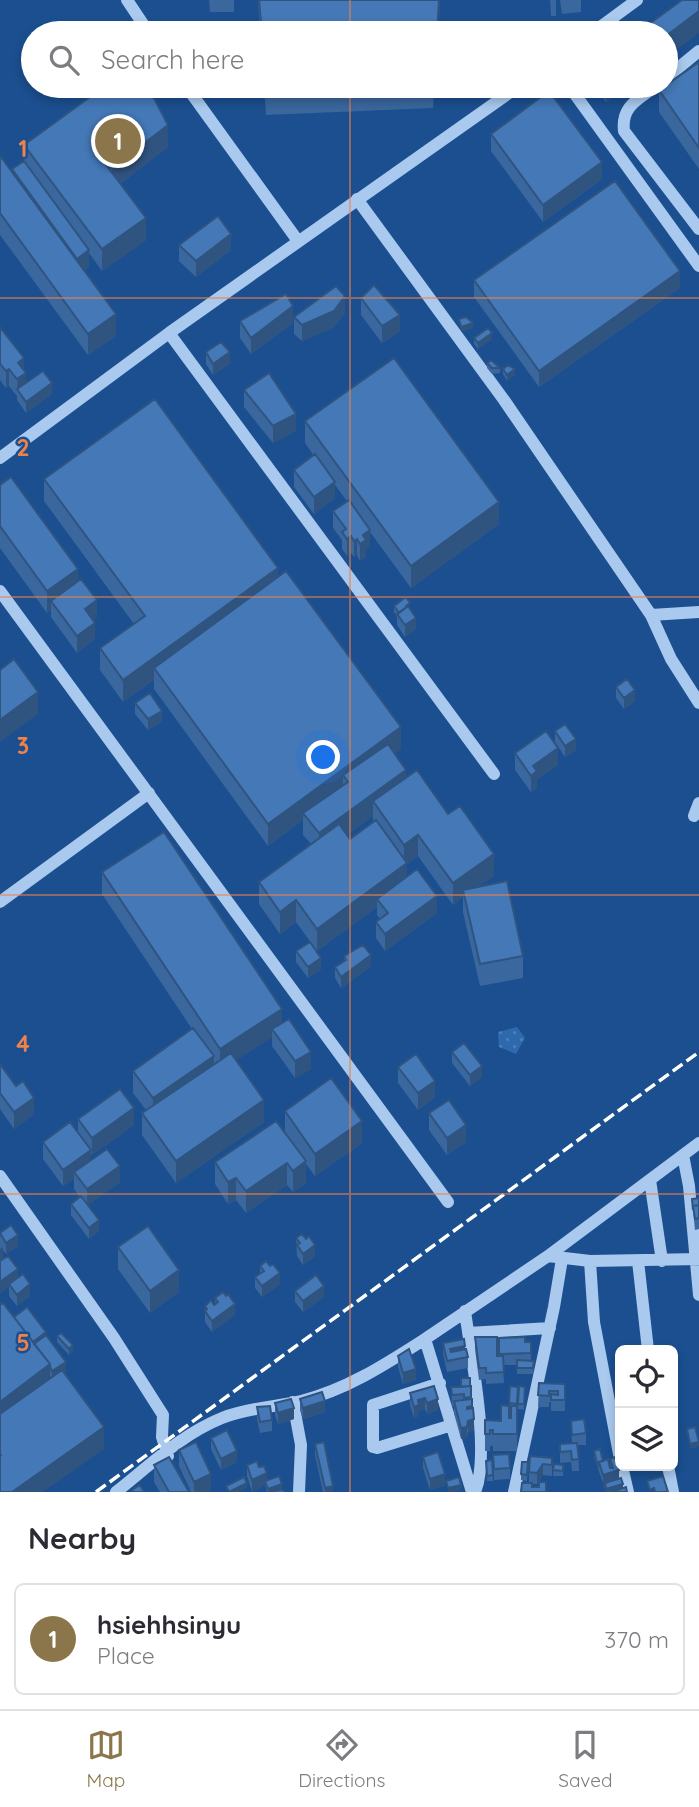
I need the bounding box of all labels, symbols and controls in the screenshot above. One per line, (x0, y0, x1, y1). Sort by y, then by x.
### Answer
search box (21, 21, 678, 98)
icon: search (45, 41, 83, 79)
text: Search here (101, 43, 245, 76)
pin: 1 (95, 115, 141, 167)
text: 1 (19, 134, 27, 163)
text: 2 (16, 433, 30, 462)
text: 3 (17, 731, 29, 760)
your location (306, 740, 340, 774)
text: 4 (16, 1029, 30, 1058)
text: 5 (16, 1328, 30, 1357)
map controls (615, 1345, 678, 1471)
button: locate (615, 1345, 678, 1408)
button: layers (615, 1408, 678, 1471)
text: Nearby (28, 1519, 136, 1557)
text: hsiehhsinyu (97, 1608, 241, 1641)
text: 1 (49, 1625, 57, 1654)
text: 370 m (604, 1625, 669, 1654)
text: Place (97, 1641, 155, 1670)
tab: Map (87, 1726, 125, 1792)
tab: Directions (298, 1726, 385, 1792)
tab: Saved (558, 1726, 613, 1792)

